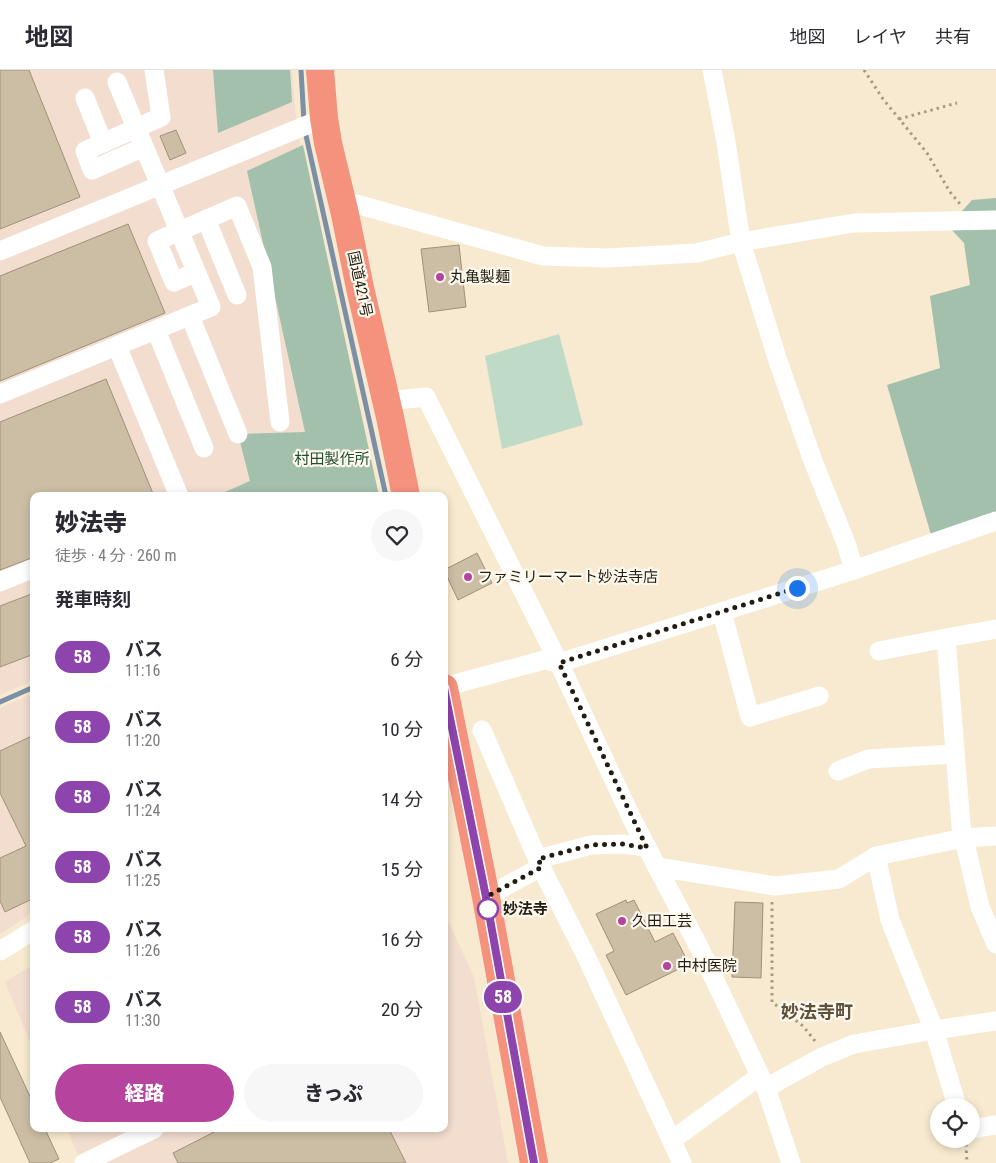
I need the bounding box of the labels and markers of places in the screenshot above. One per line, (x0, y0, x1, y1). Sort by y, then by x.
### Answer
place label: 丸亀製麺 (450, 268, 510, 286)
marker: 丸亀製麺 (434, 271, 446, 283)
place label: ファミリーマート妙法寺店 (478, 568, 658, 586)
marker: ファミリーマート妙法寺店 (462, 571, 474, 583)
marker: 妙法寺 (477, 898, 499, 920)
place label: 妙法寺 (503, 900, 548, 918)
place label: 久田工芸 (632, 912, 692, 930)
marker: 久田工芸 (616, 915, 628, 927)
place label: 中村医院 (677, 957, 737, 975)
marker: 中村医院 (661, 960, 673, 972)

